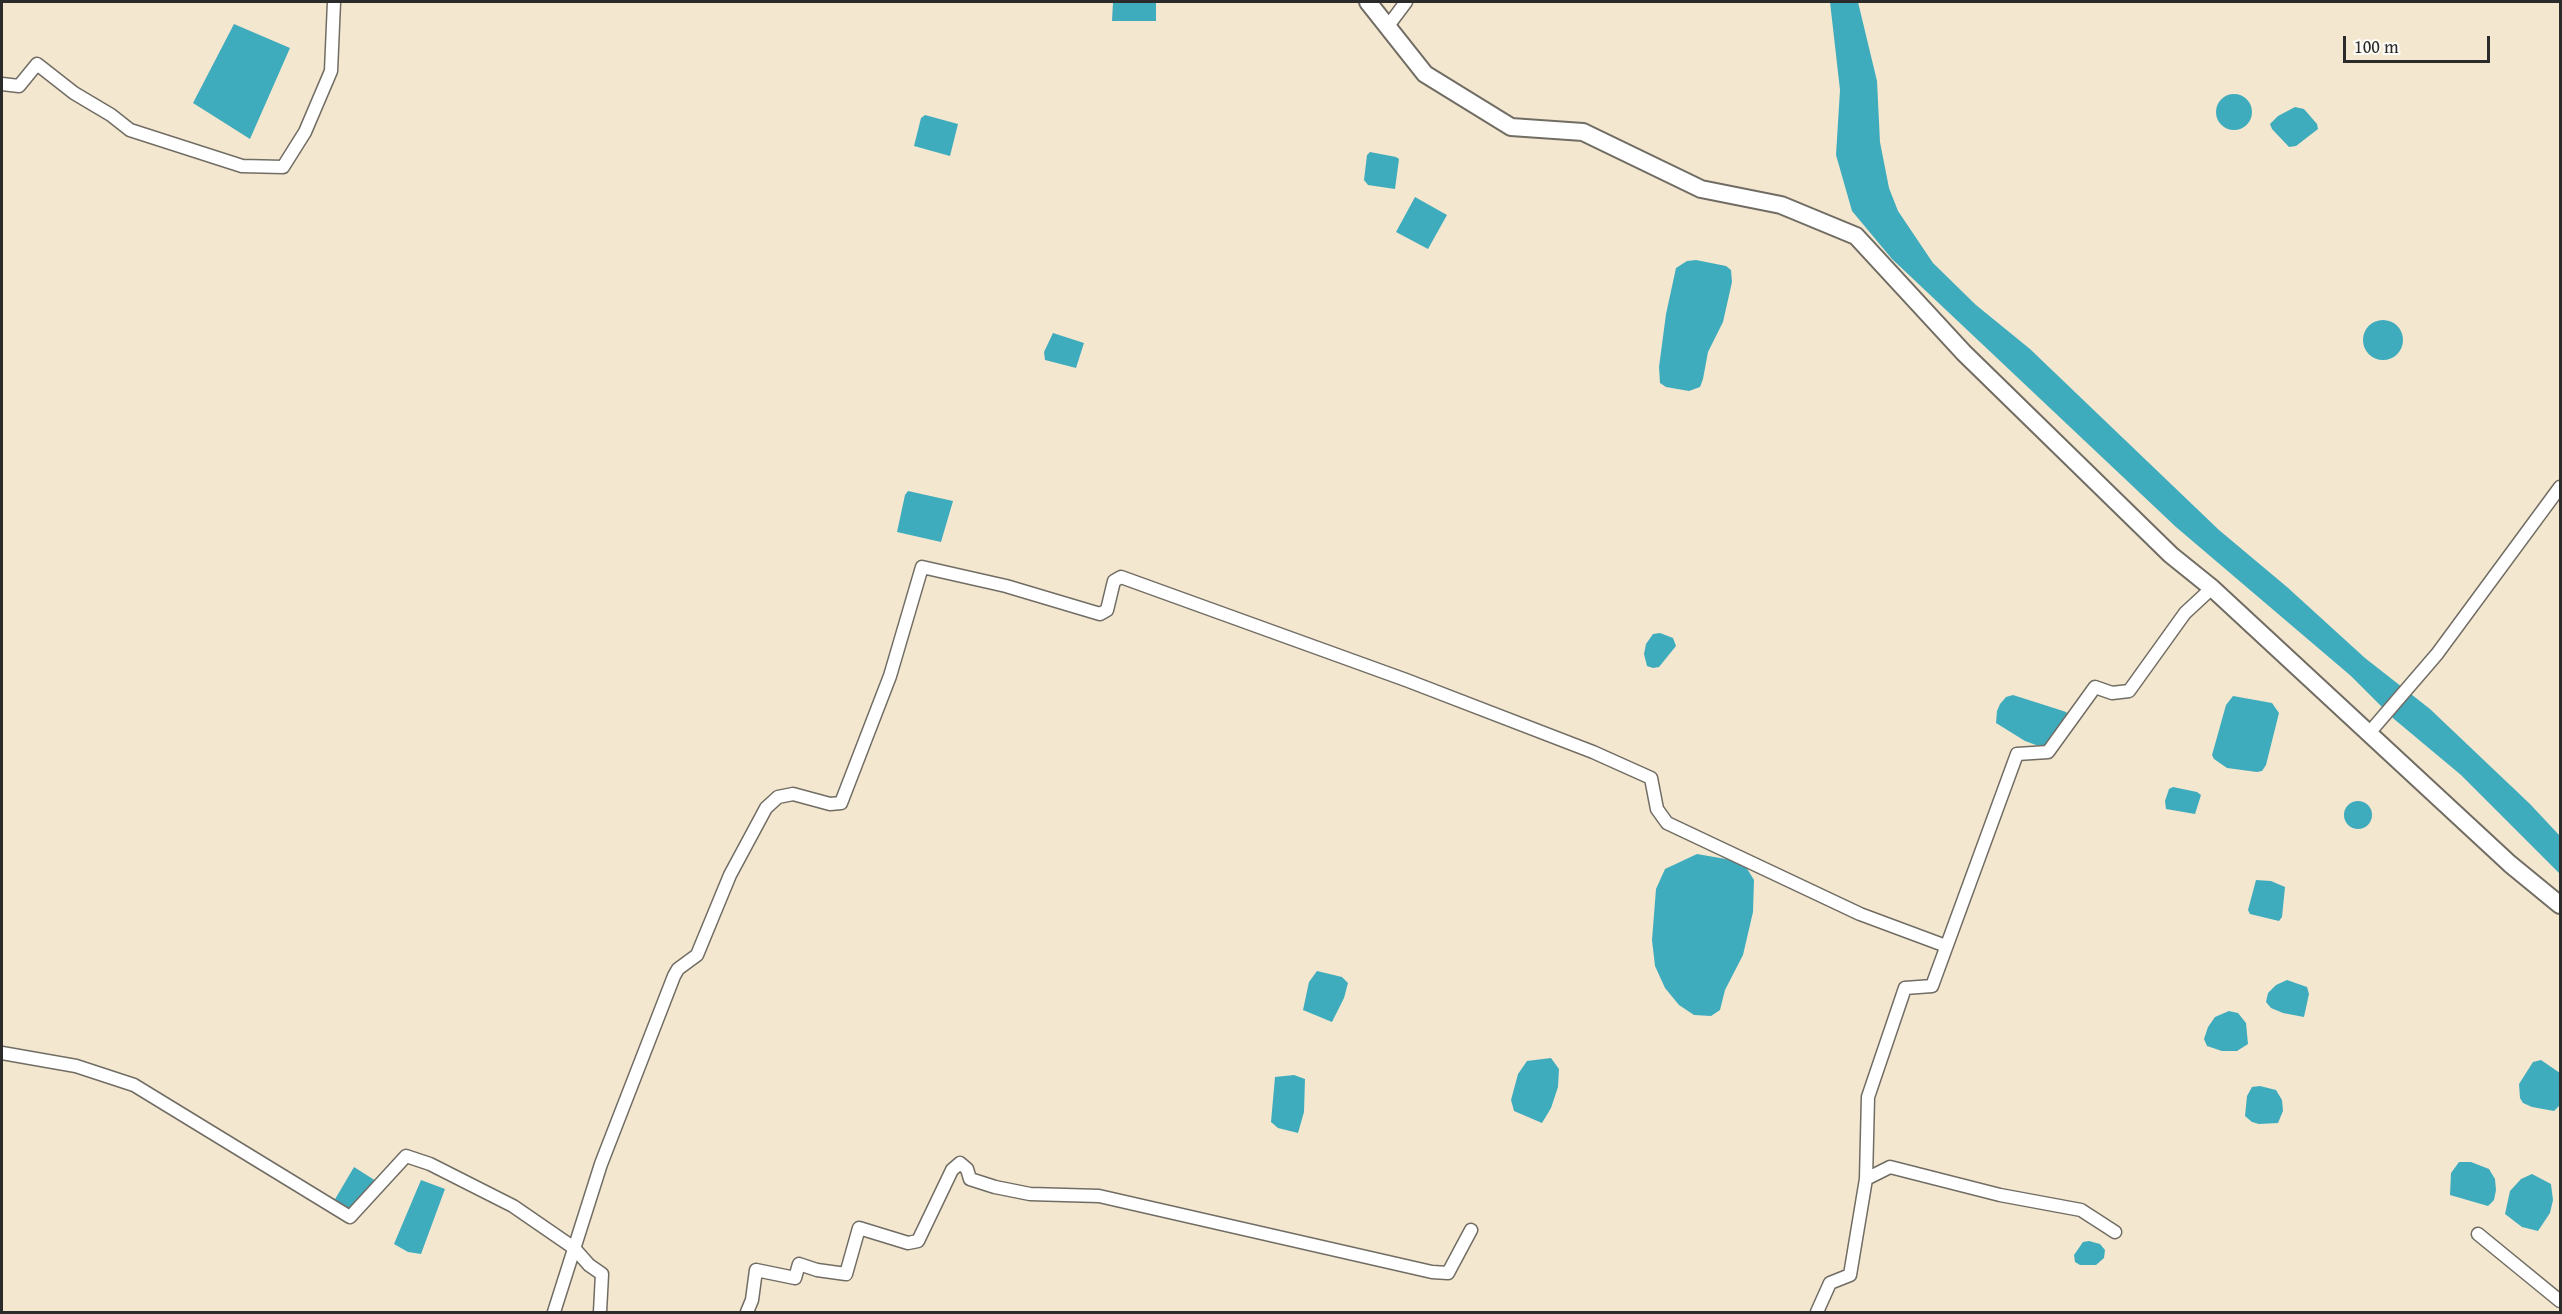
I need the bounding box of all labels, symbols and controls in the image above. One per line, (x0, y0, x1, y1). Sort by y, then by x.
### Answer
scale bar (2346, 24, 2493, 62)
text: 100 m (2354, 33, 2399, 60)

